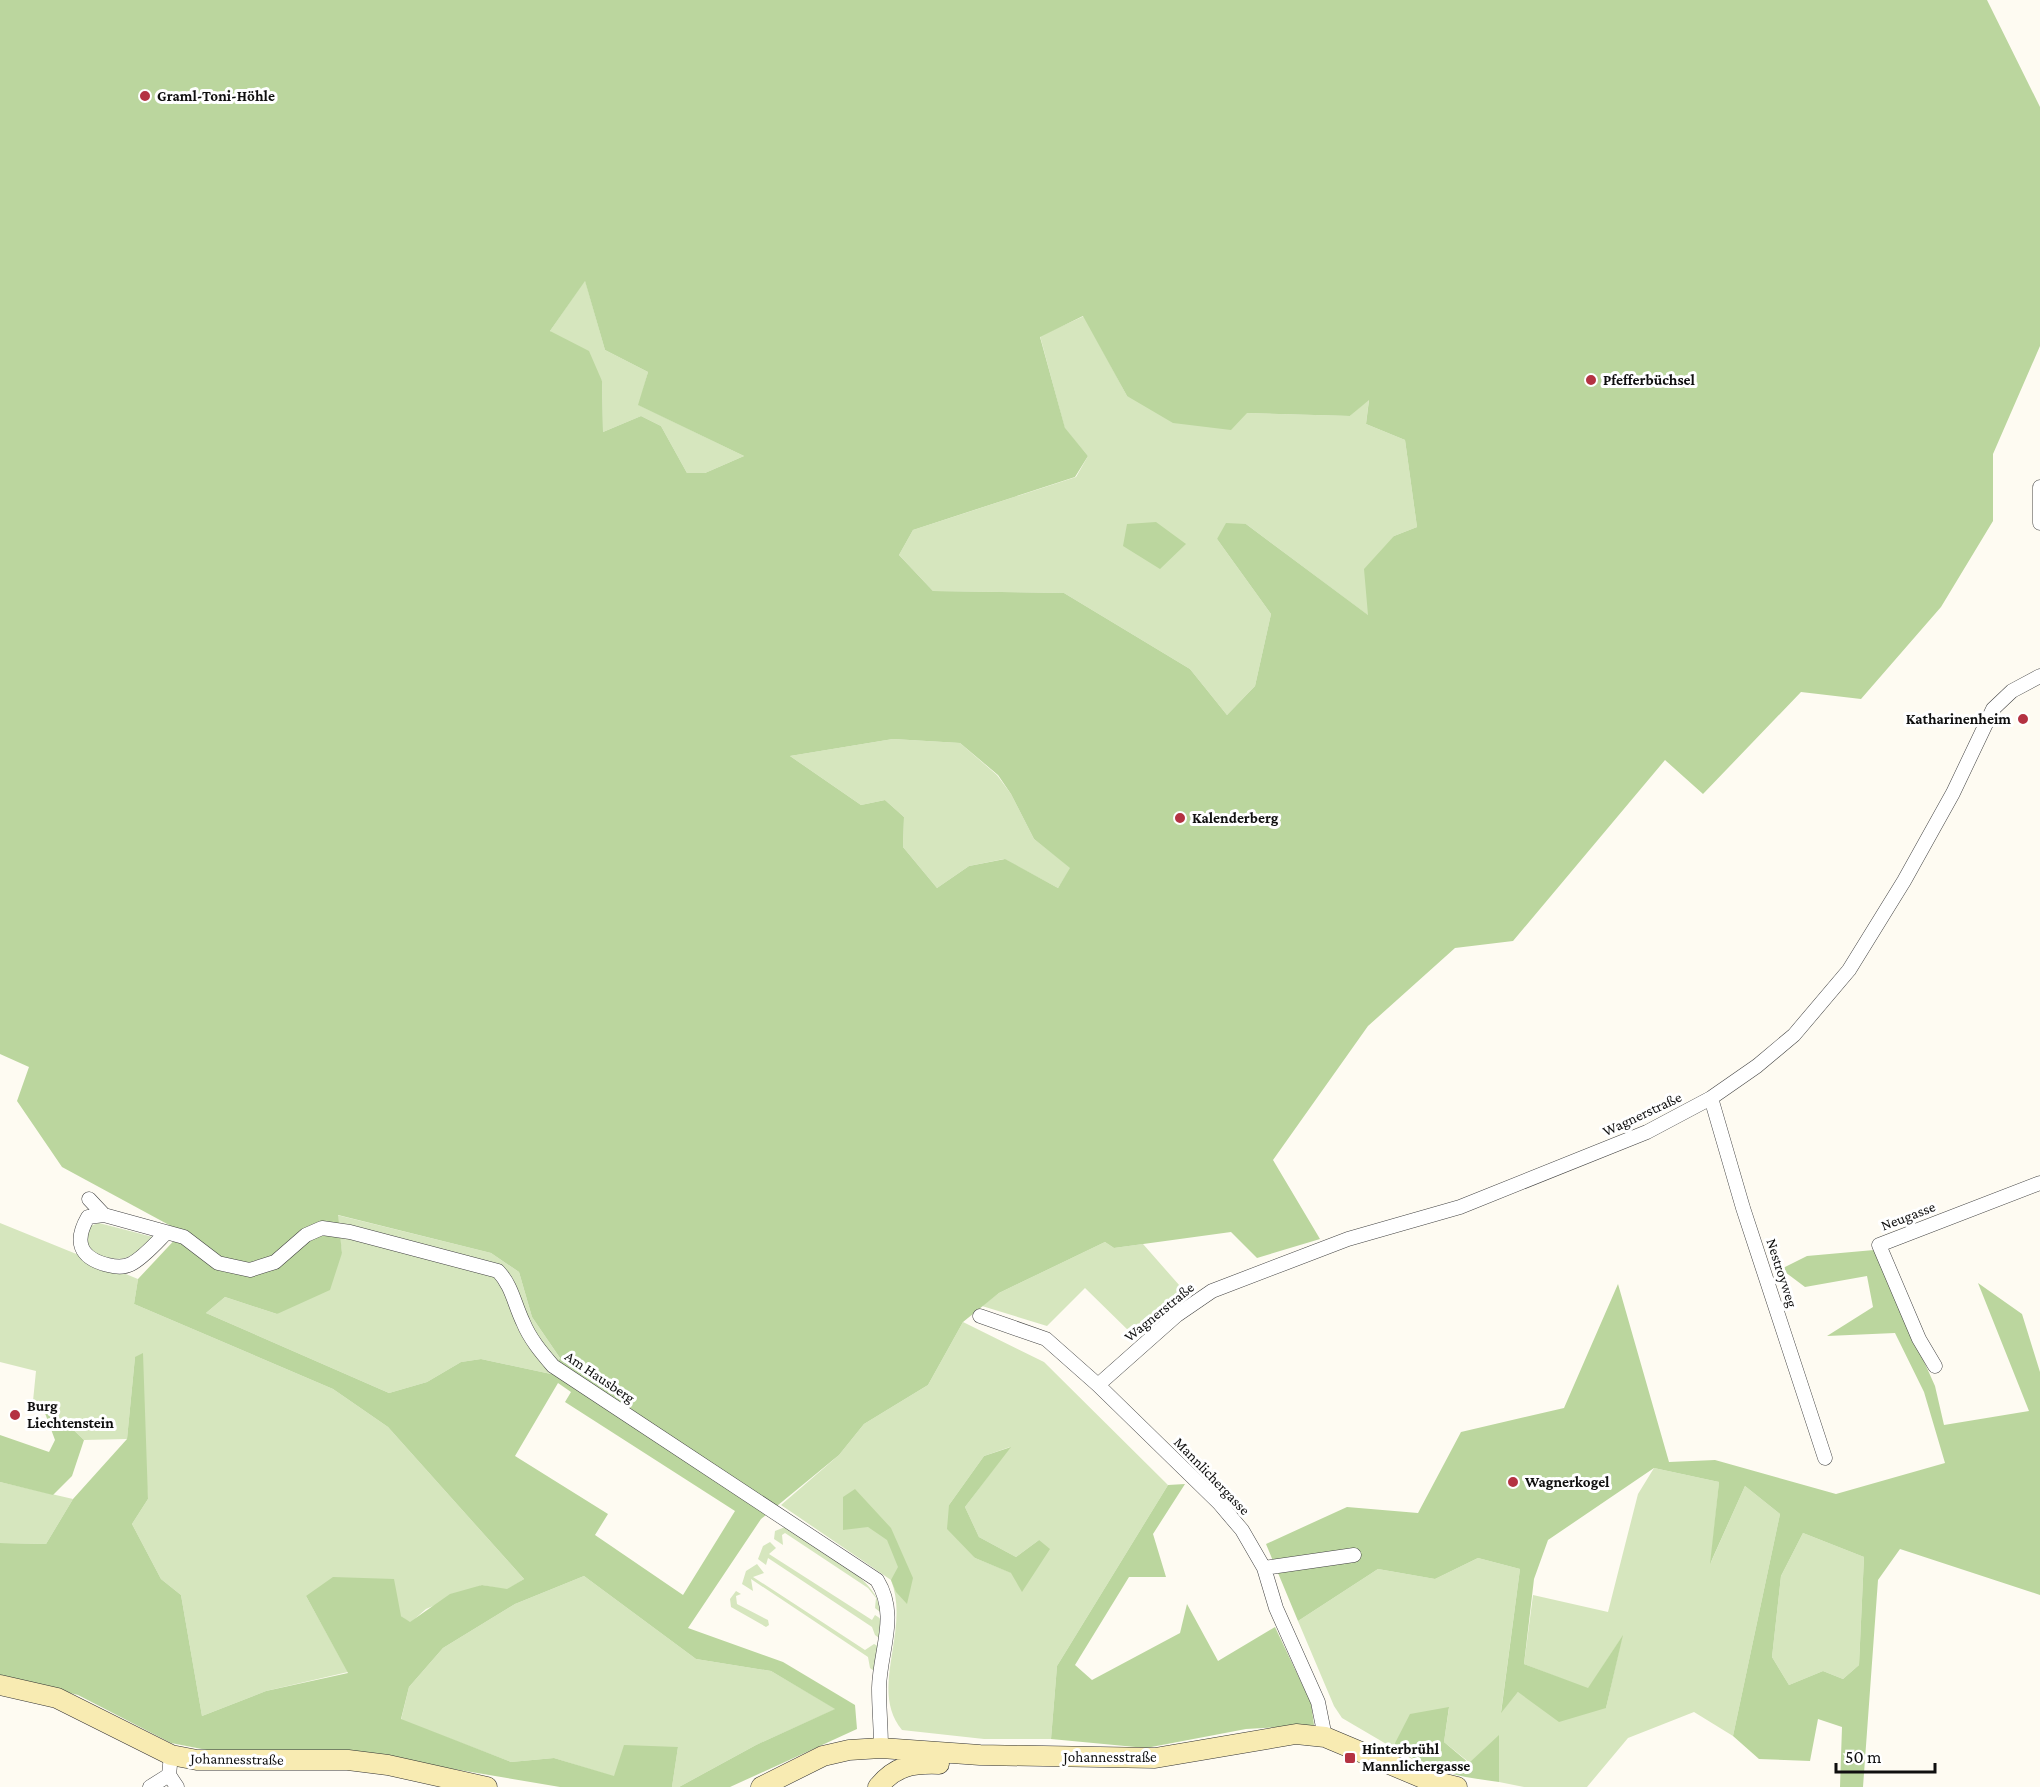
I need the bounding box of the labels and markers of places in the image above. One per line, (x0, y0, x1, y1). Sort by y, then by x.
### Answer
place label: Graml-Toni-Höhle (157, 88, 275, 104)
marker: Graml-Toni-Höhle (138, 89, 152, 103)
place label: Pfefferbüchsel (1603, 372, 1695, 388)
marker: Pfefferbüchsel (1584, 373, 1598, 387)
place label: Katharinenheim (1906, 711, 2011, 727)
marker: Katharinenheim (2016, 712, 2030, 726)
place label: Kalenderberg (1192, 810, 1279, 826)
marker: Kalenderberg (1173, 811, 1187, 825)
place label: Burg Liechtenstein (27, 1398, 114, 1431)
marker: Burg Liechtenstein (8, 1408, 22, 1422)
place label: Wagnerkogel (1524, 1474, 1610, 1490)
marker: Wagnerkogel (1506, 1475, 1520, 1489)
place label: Hinterbrühl Mannlichergasse (1362, 1741, 1470, 1774)
marker: Hinterbrühl Mannlichergasse (1343, 1751, 1357, 1765)

